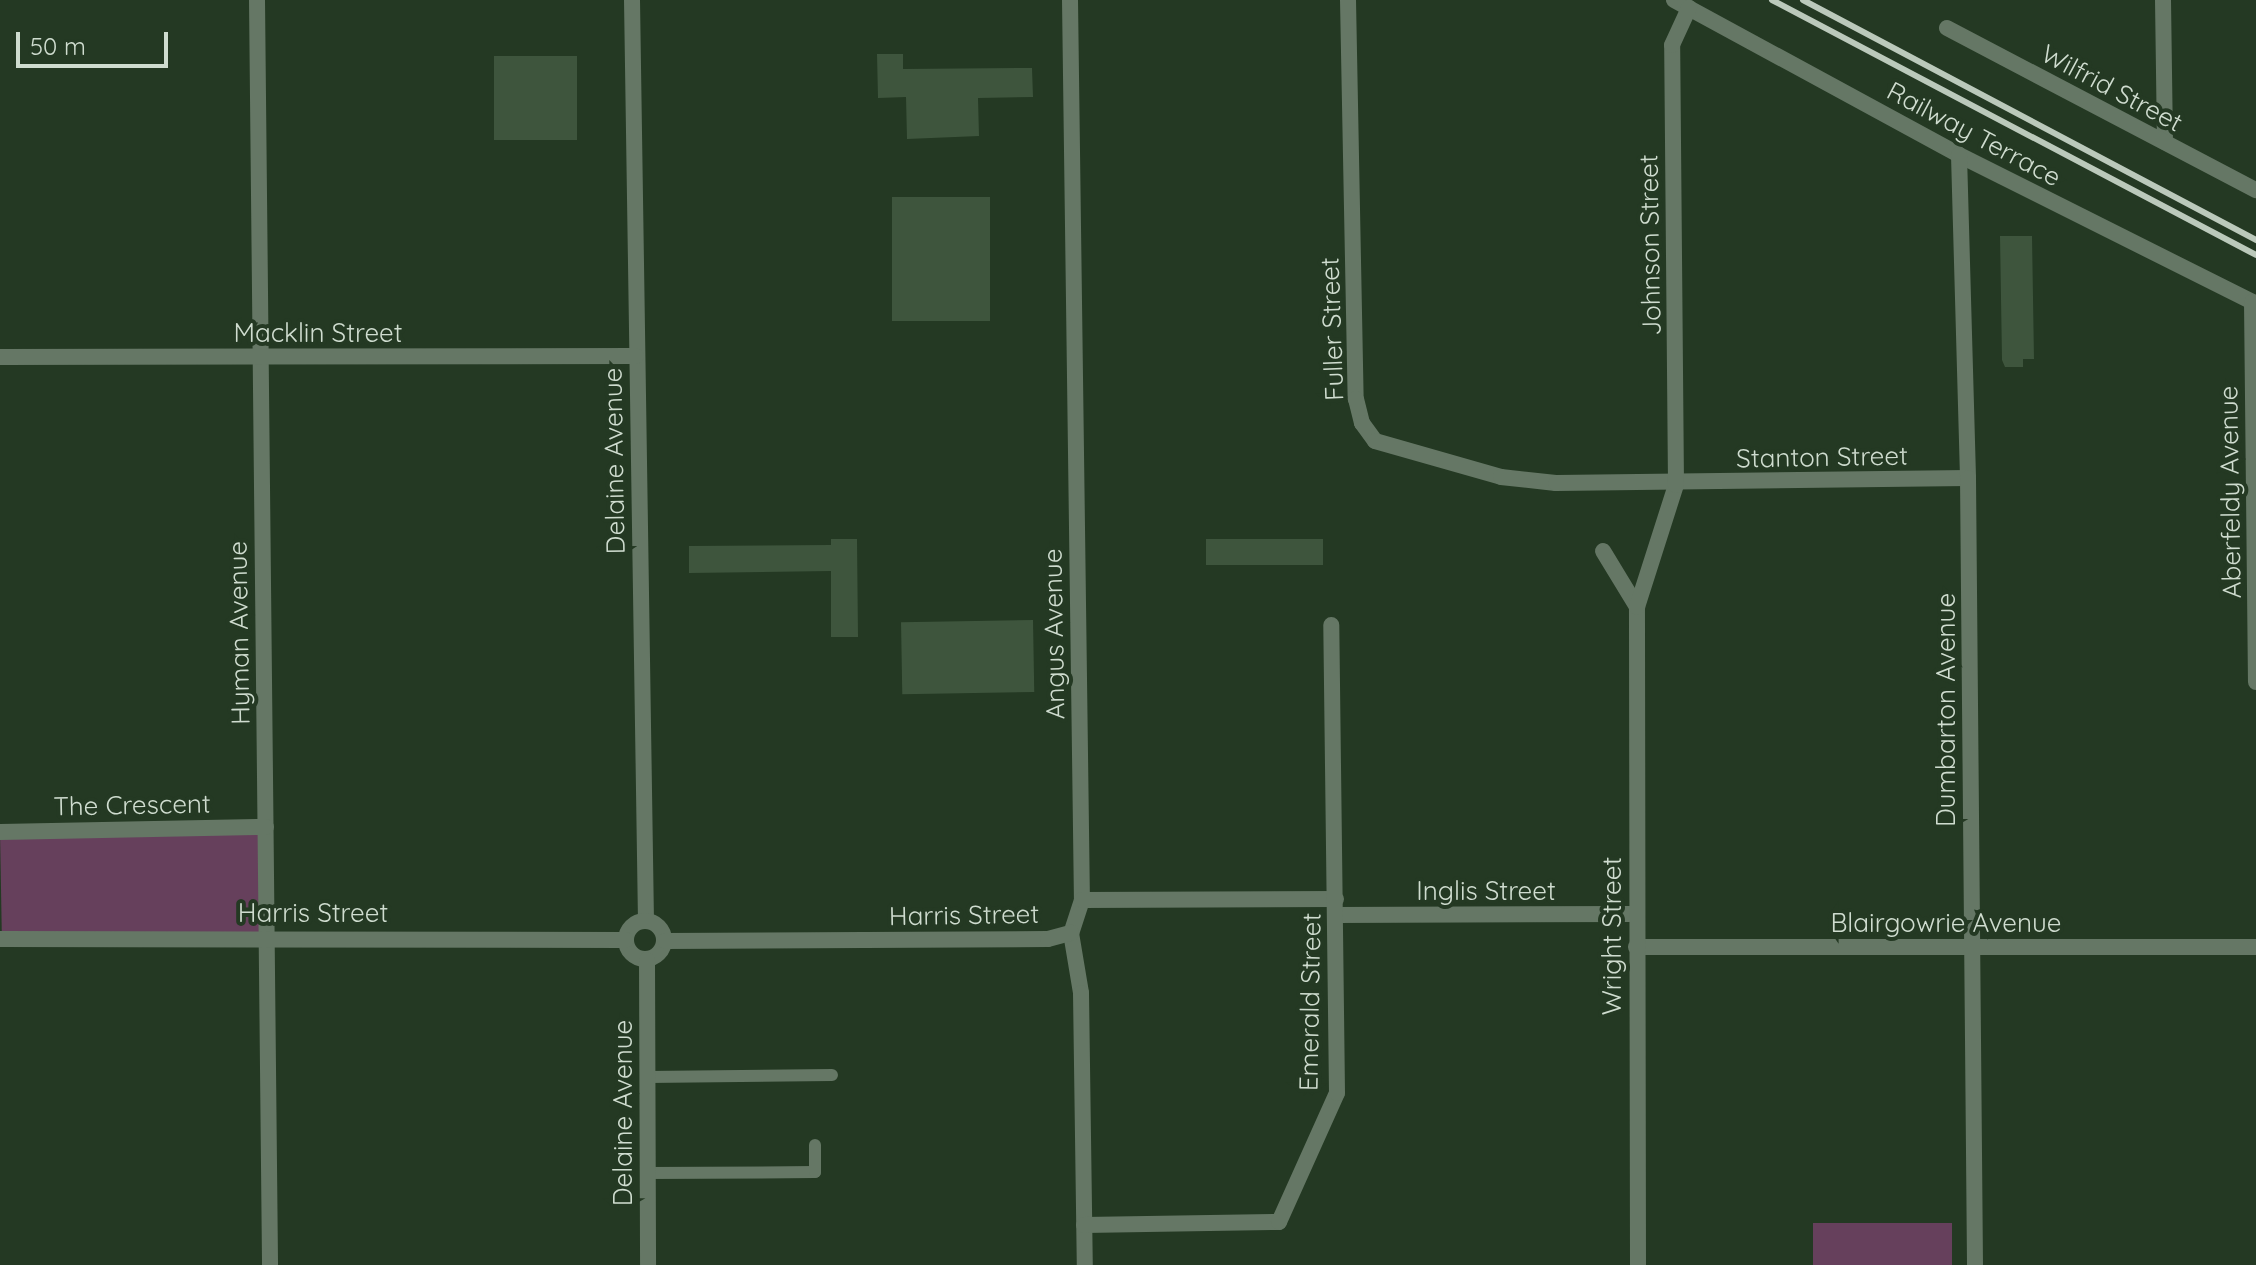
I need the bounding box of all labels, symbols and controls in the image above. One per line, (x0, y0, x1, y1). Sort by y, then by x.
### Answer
scale bar (20, 16, 172, 66)
text: 50 m (30, 31, 86, 61)
street label: Wilfrid Street (2036, 38, 2188, 138)
street label: Railway Terrace (1882, 75, 2066, 193)
street label: Johnson Street (1633, 154, 1667, 336)
street label: Fuller Street (1314, 257, 1350, 401)
street label: Macklin Street (233, 317, 403, 349)
street label: Delaine Avenue (597, 367, 631, 555)
street label: Aberfeldy Avenue (2213, 385, 2247, 599)
street label: Stanton Street (1736, 440, 1908, 474)
street label: Hyman Avenue (222, 541, 256, 725)
street label: Angus Avenue (1037, 548, 1071, 720)
street label: Dumbarton Avenue (1930, 593, 1962, 827)
street label: The Crescent (53, 788, 211, 822)
street label: Wright Street (1596, 857, 1628, 1015)
street label: Inglis Street (1416, 875, 1556, 907)
street label: Harris Street (238, 897, 388, 929)
street label: Harris Street (889, 898, 1039, 932)
street label: Blairgowrie Avenue (1830, 907, 2062, 939)
street label: Emerald Street (1293, 913, 1327, 1091)
street label: Delaine Avenue (607, 1020, 639, 1206)

